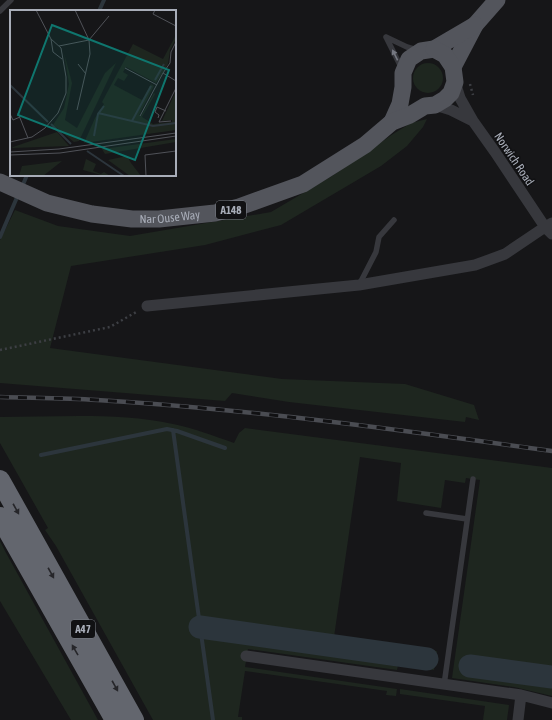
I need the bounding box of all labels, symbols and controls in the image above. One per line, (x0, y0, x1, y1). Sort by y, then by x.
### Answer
inset map (10, 10, 176, 176)
one-way arrow (392, 49, 398, 60)
street label: Norwich Road (491, 130, 537, 188)
road number: A148 (216, 201, 246, 219)
street label: Nar Ouse Way (139, 208, 201, 226)
one-way arrow (13, 503, 20, 515)
one-way arrow (48, 567, 55, 579)
road number: A47 (71, 620, 95, 638)
one-way arrow (72, 644, 78, 656)
one-way arrow (111, 681, 118, 692)

